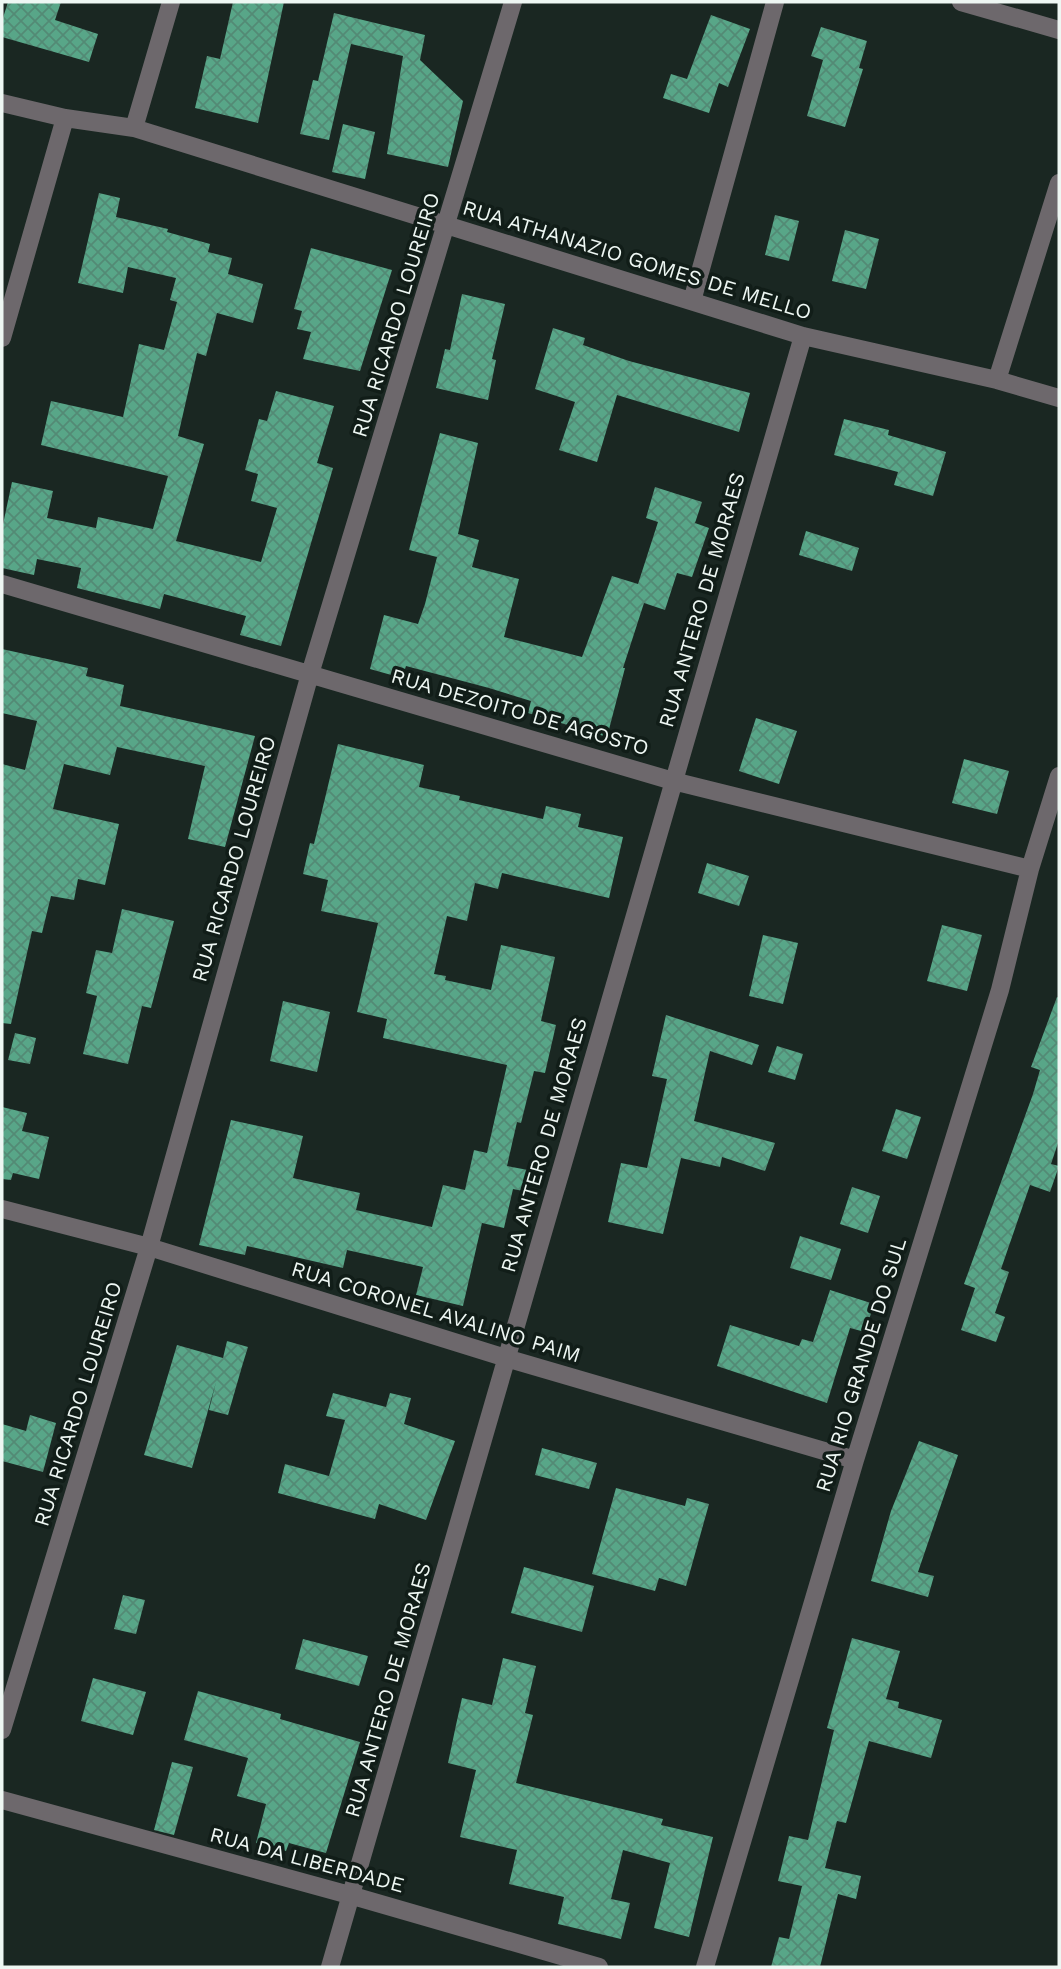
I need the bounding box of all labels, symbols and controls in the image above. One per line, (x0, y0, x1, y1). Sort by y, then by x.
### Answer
street label: RUA RICARDO LOUREIRO (346, 189, 445, 440)
street label: RUA ATHANAZIO GOMES DE MELLO (460, 194, 815, 325)
street label: RUA ANTERO DE MORAES (653, 470, 750, 730)
street label: RUA DEZOITO DE AGOSTO (388, 663, 652, 760)
street label: RUA RICARDO LOUREIRO (186, 733, 281, 985)
street label: RUA ANTERO DE MORAES (495, 1015, 592, 1275)
street label: RUA RIO GRANDE DO SUL (810, 1235, 911, 1495)
street label: RUA CORONEL AVALINO PAIM (289, 1256, 584, 1367)
street label: RUA RICARDO LOUREIRO (28, 1278, 127, 1529)
street label: RUA ANTERO DE MORAES (339, 1560, 436, 1820)
street label: RUA DA LIBERDADE (207, 1822, 407, 1898)

